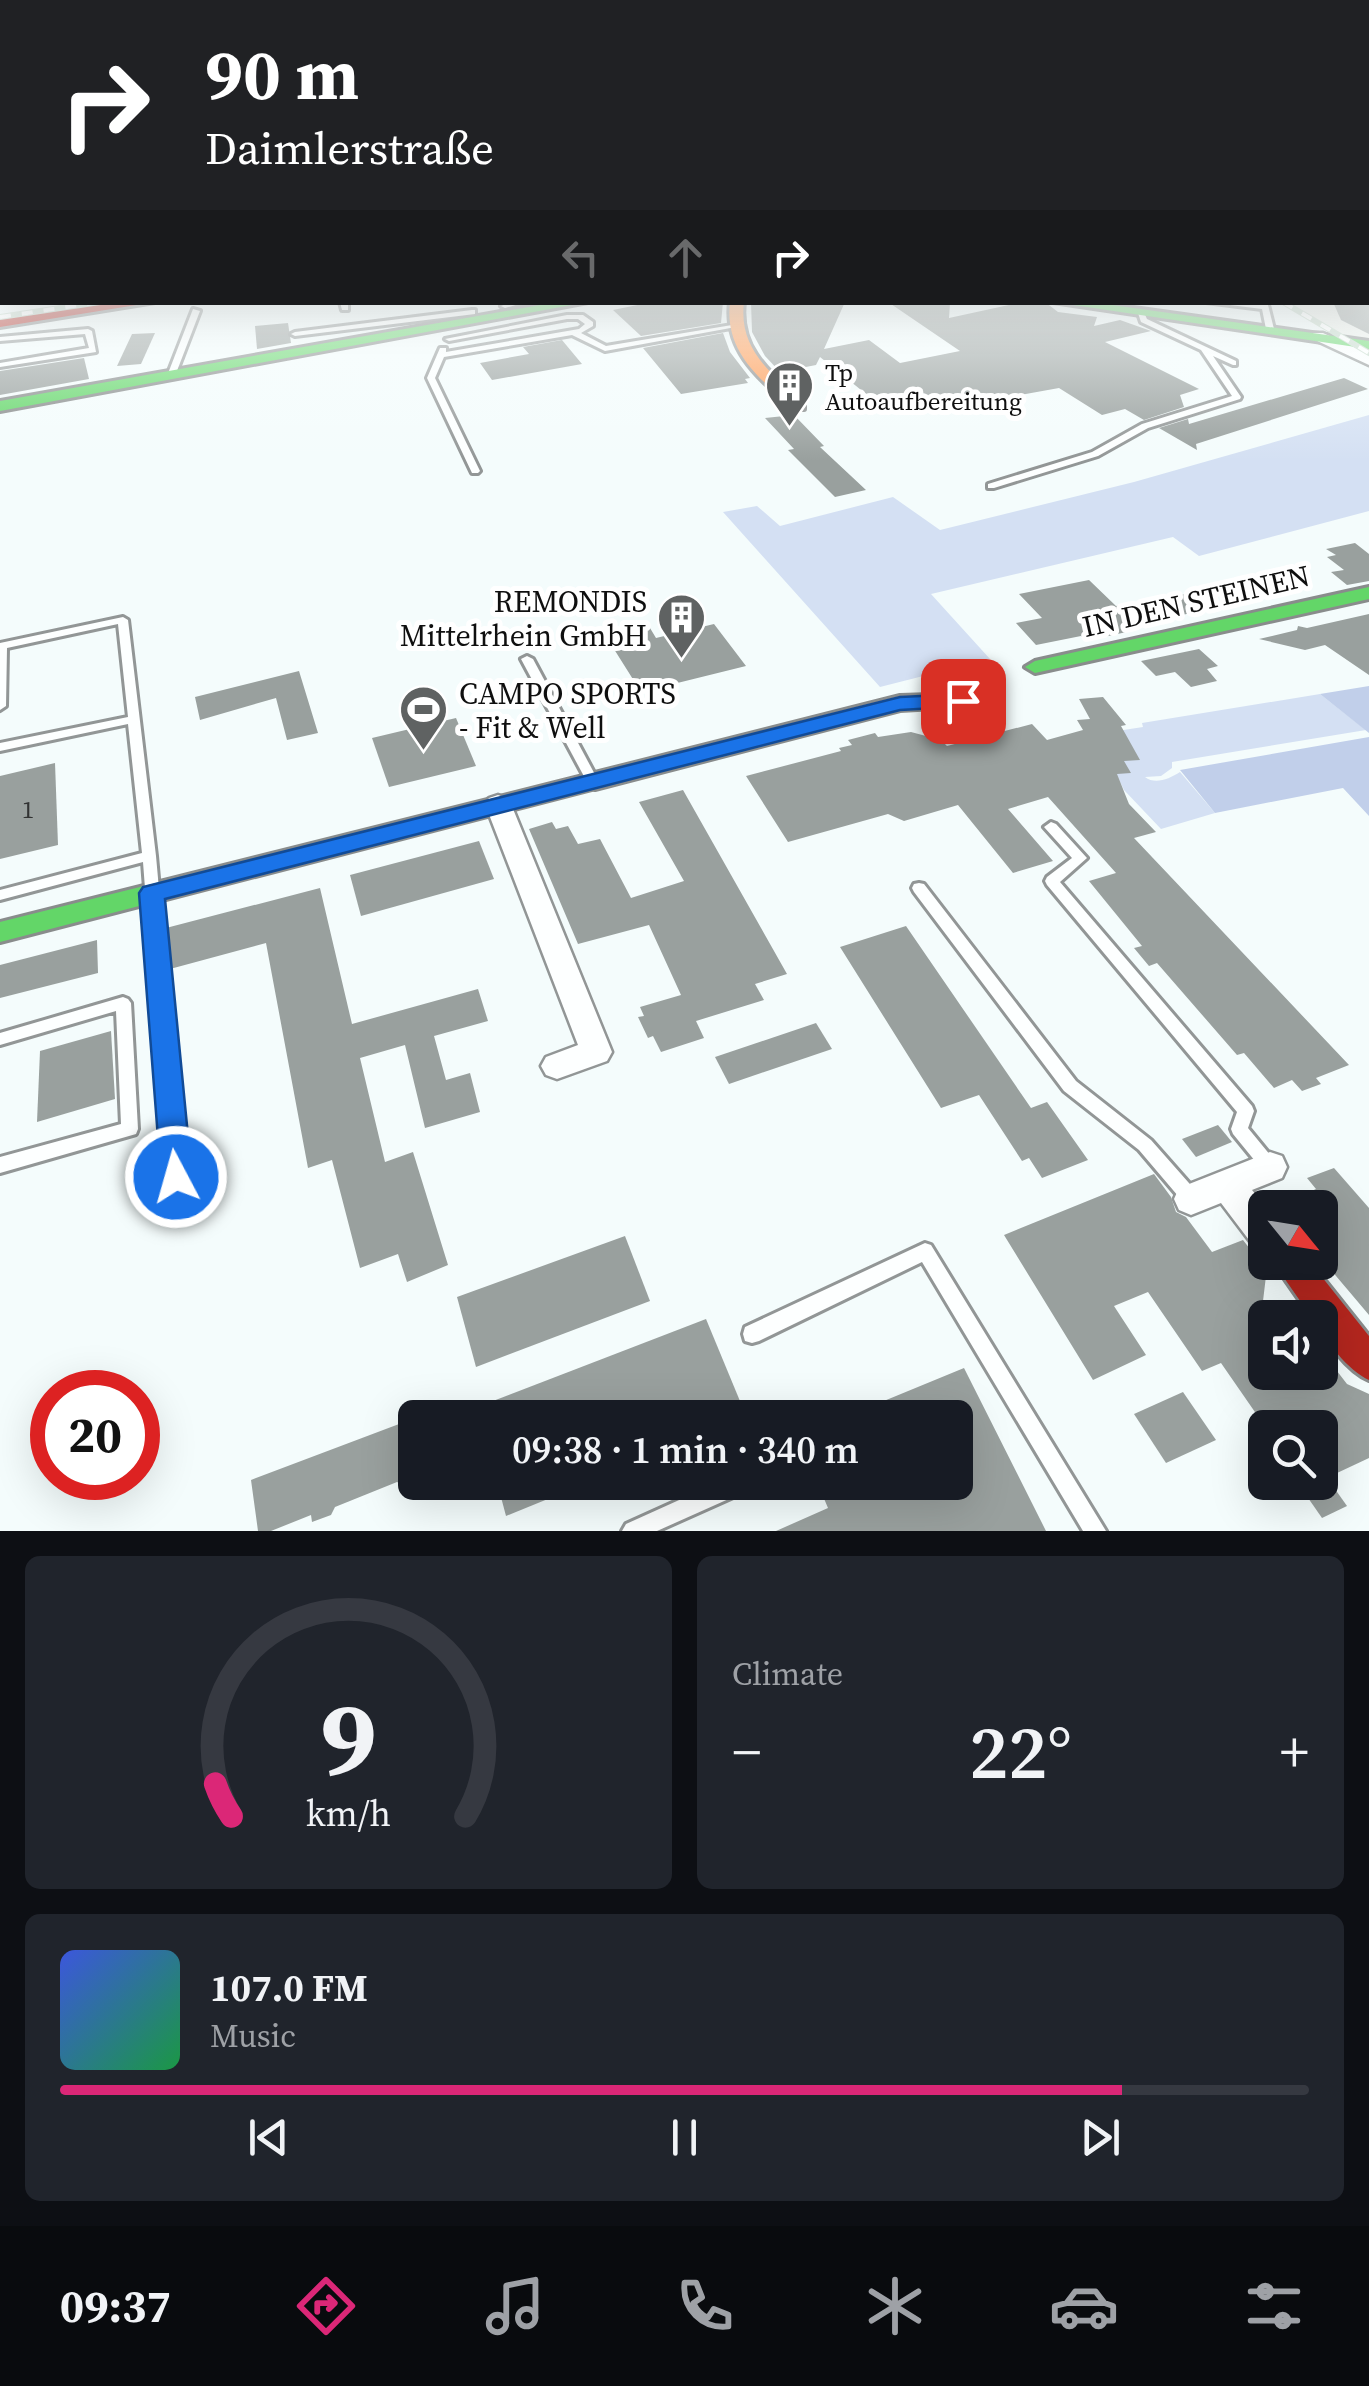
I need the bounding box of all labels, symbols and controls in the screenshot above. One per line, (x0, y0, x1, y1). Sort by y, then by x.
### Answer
text: 90 m (205, 26, 359, 122)
icon: right (40, 40, 170, 170)
text: Daimlerstraße (205, 117, 494, 179)
icon: left (553, 230, 608, 285)
icon: ahead (658, 230, 713, 285)
icon: right (763, 230, 818, 285)
place label: Tp Autoaufbereitung (825, 355, 1022, 418)
building icon: Tp Autoaufbereitung (764, 360, 816, 428)
street label: IN DEN STEINEN (1078, 555, 1314, 647)
place label: REMONDIS Mittelrhein GmbH (400, 581, 647, 656)
building icon: REMONDIS Mittelrhein GmbH (656, 592, 708, 660)
pin (921, 659, 1006, 744)
place label: CAMPO SPORTS - Fit & Well (459, 673, 676, 748)
icon: arrive (936, 674, 991, 729)
sports icon: CAMPO SPORTS - Fit & Well (398, 684, 450, 752)
house number: 1 (22, 792, 34, 826)
position arrow (124, 1125, 228, 1229)
north arrow (1248, 1190, 1338, 1280)
map controls (1248, 1190, 1338, 1500)
button: sound (1248, 1300, 1338, 1390)
speed limit sign: 20 (30, 1370, 160, 1500)
button: search (1248, 1410, 1338, 1500)
text: 09:38 · 1 min · 340 m (512, 1424, 859, 1476)
text: Climate (732, 1652, 843, 1696)
text: 9 (320, 1666, 377, 1809)
text: 22° (969, 1700, 1072, 1803)
text: − (732, 1714, 761, 1789)
text: + (1280, 1714, 1309, 1789)
text: km/h (306, 1789, 391, 1838)
text: 107.0 FM (210, 1962, 368, 2014)
text: Music (210, 2014, 296, 2058)
icon: previous (241, 2110, 296, 2165)
icon: pause (657, 2110, 712, 2165)
icon: next (1073, 2110, 1128, 2165)
icon: directions (291, 2271, 361, 2341)
icon: music (480, 2271, 550, 2341)
icon: phone (670, 2271, 740, 2341)
icon: climate (860, 2271, 930, 2341)
icon: car (1049, 2271, 1119, 2341)
icon: filters (1239, 2271, 1309, 2341)
text: 09:37 (60, 2275, 171, 2337)

